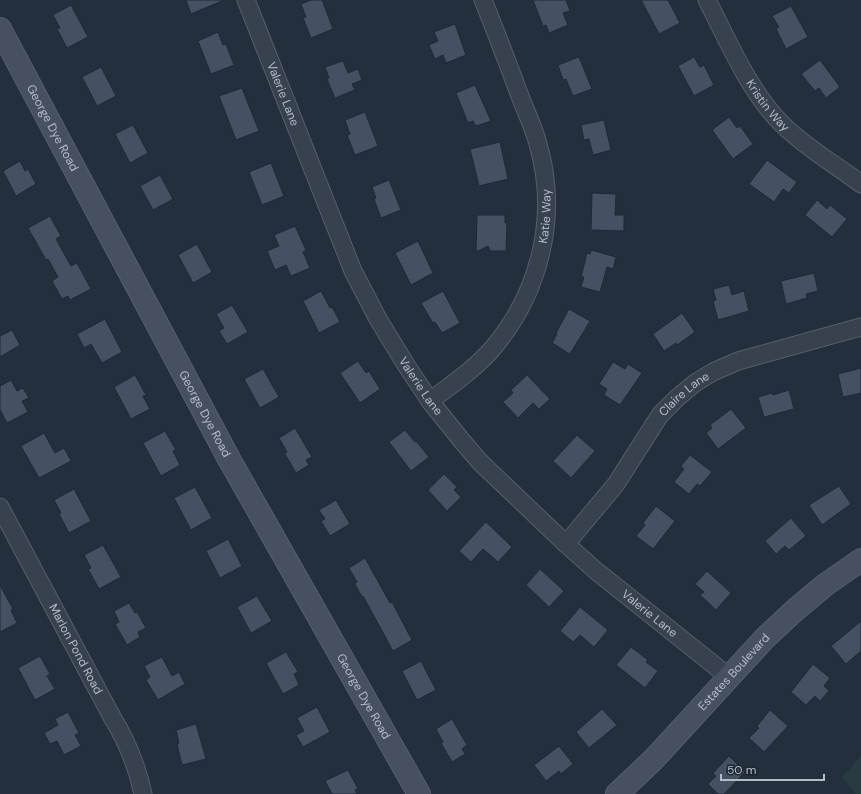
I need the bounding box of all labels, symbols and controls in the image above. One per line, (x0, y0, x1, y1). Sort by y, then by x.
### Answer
street label: Valerie Lane (263, 60, 303, 128)
street label: Kristin Way (742, 77, 793, 135)
street label: George Dye Road (23, 82, 82, 174)
street label: Katie Way (535, 188, 555, 245)
street label: Valerie Lane (395, 354, 446, 419)
street label: George Dye Road (175, 368, 235, 460)
street label: Claire Lane (655, 368, 712, 420)
street label: Valerie Lane (618, 586, 681, 641)
street label: Marlon Pond Road (45, 601, 106, 697)
street label: Estates Boulevard (694, 630, 773, 714)
street label: George Dye Road (333, 651, 394, 742)
scale bar (721, 756, 824, 782)
text: 50 m (727, 762, 756, 778)

